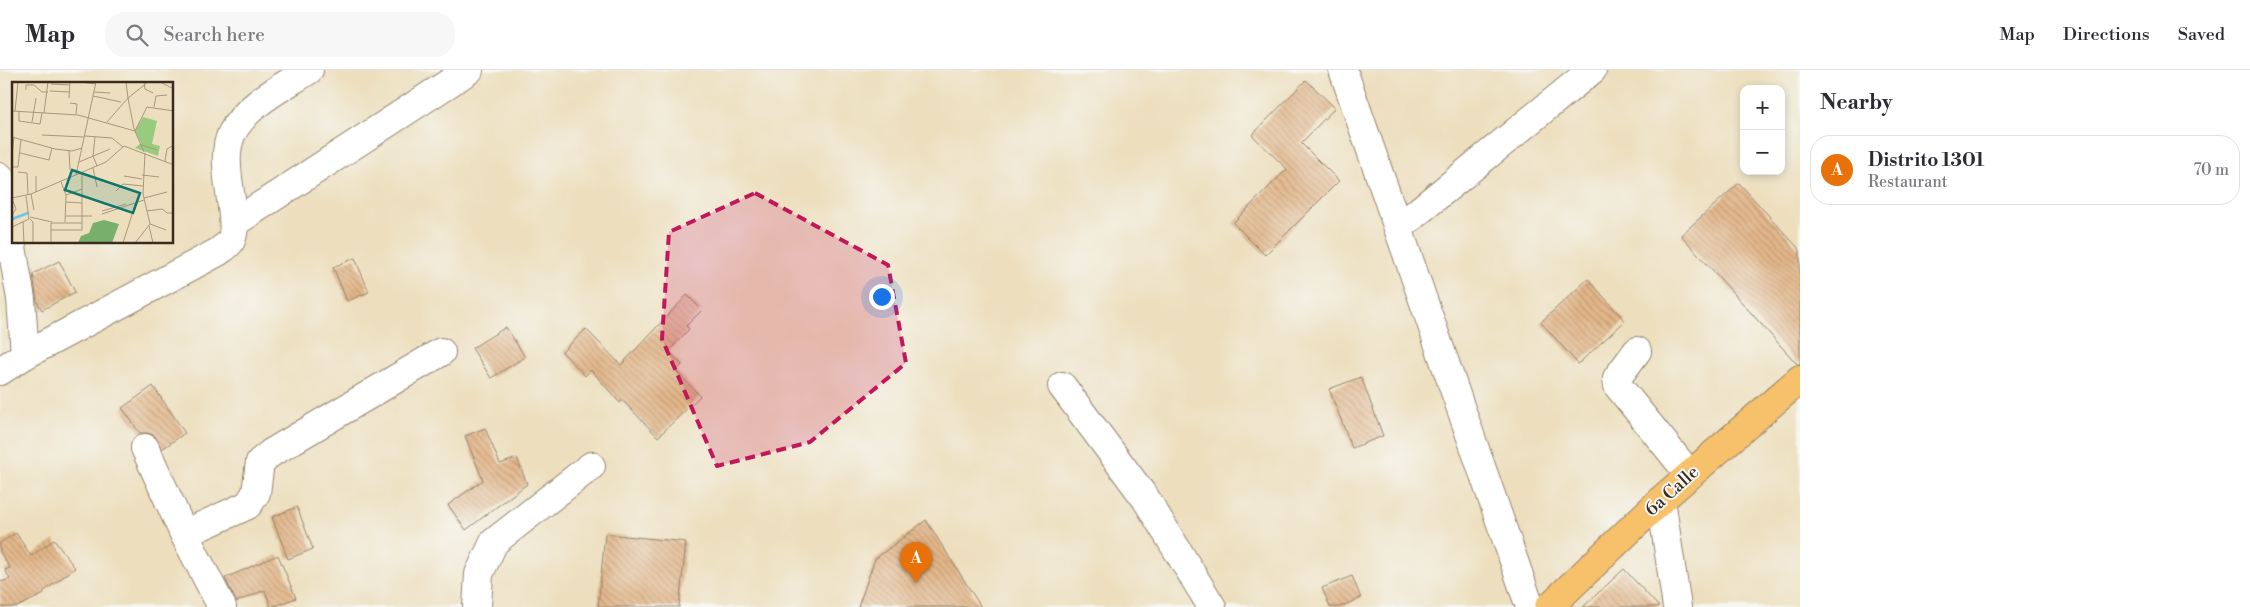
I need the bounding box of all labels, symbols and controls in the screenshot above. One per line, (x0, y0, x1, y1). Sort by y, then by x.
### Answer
search box (105, 12, 455, 57)
text: Map (25, 20, 75, 50)
icon: search (123, 21, 151, 49)
text: Search here (163, 23, 265, 47)
text: Map (1999, 23, 2035, 46)
text: Directions (2063, 23, 2150, 46)
text: Saved (2178, 23, 2225, 46)
inset map (12, 82, 174, 244)
map controls (1740, 85, 1785, 175)
button: + (1740, 85, 1785, 130)
text: Nearby (1820, 90, 1893, 116)
button: − (1740, 130, 1785, 175)
text: Distrito 1301 (1868, 148, 1984, 172)
text: A (1831, 160, 1843, 180)
text: 70 m (2193, 160, 2229, 180)
text: Restaurant (1868, 172, 1947, 192)
your location (869, 284, 895, 310)
street label: 6a Calle (1640, 461, 1704, 521)
pin: A (900, 542, 932, 583)

